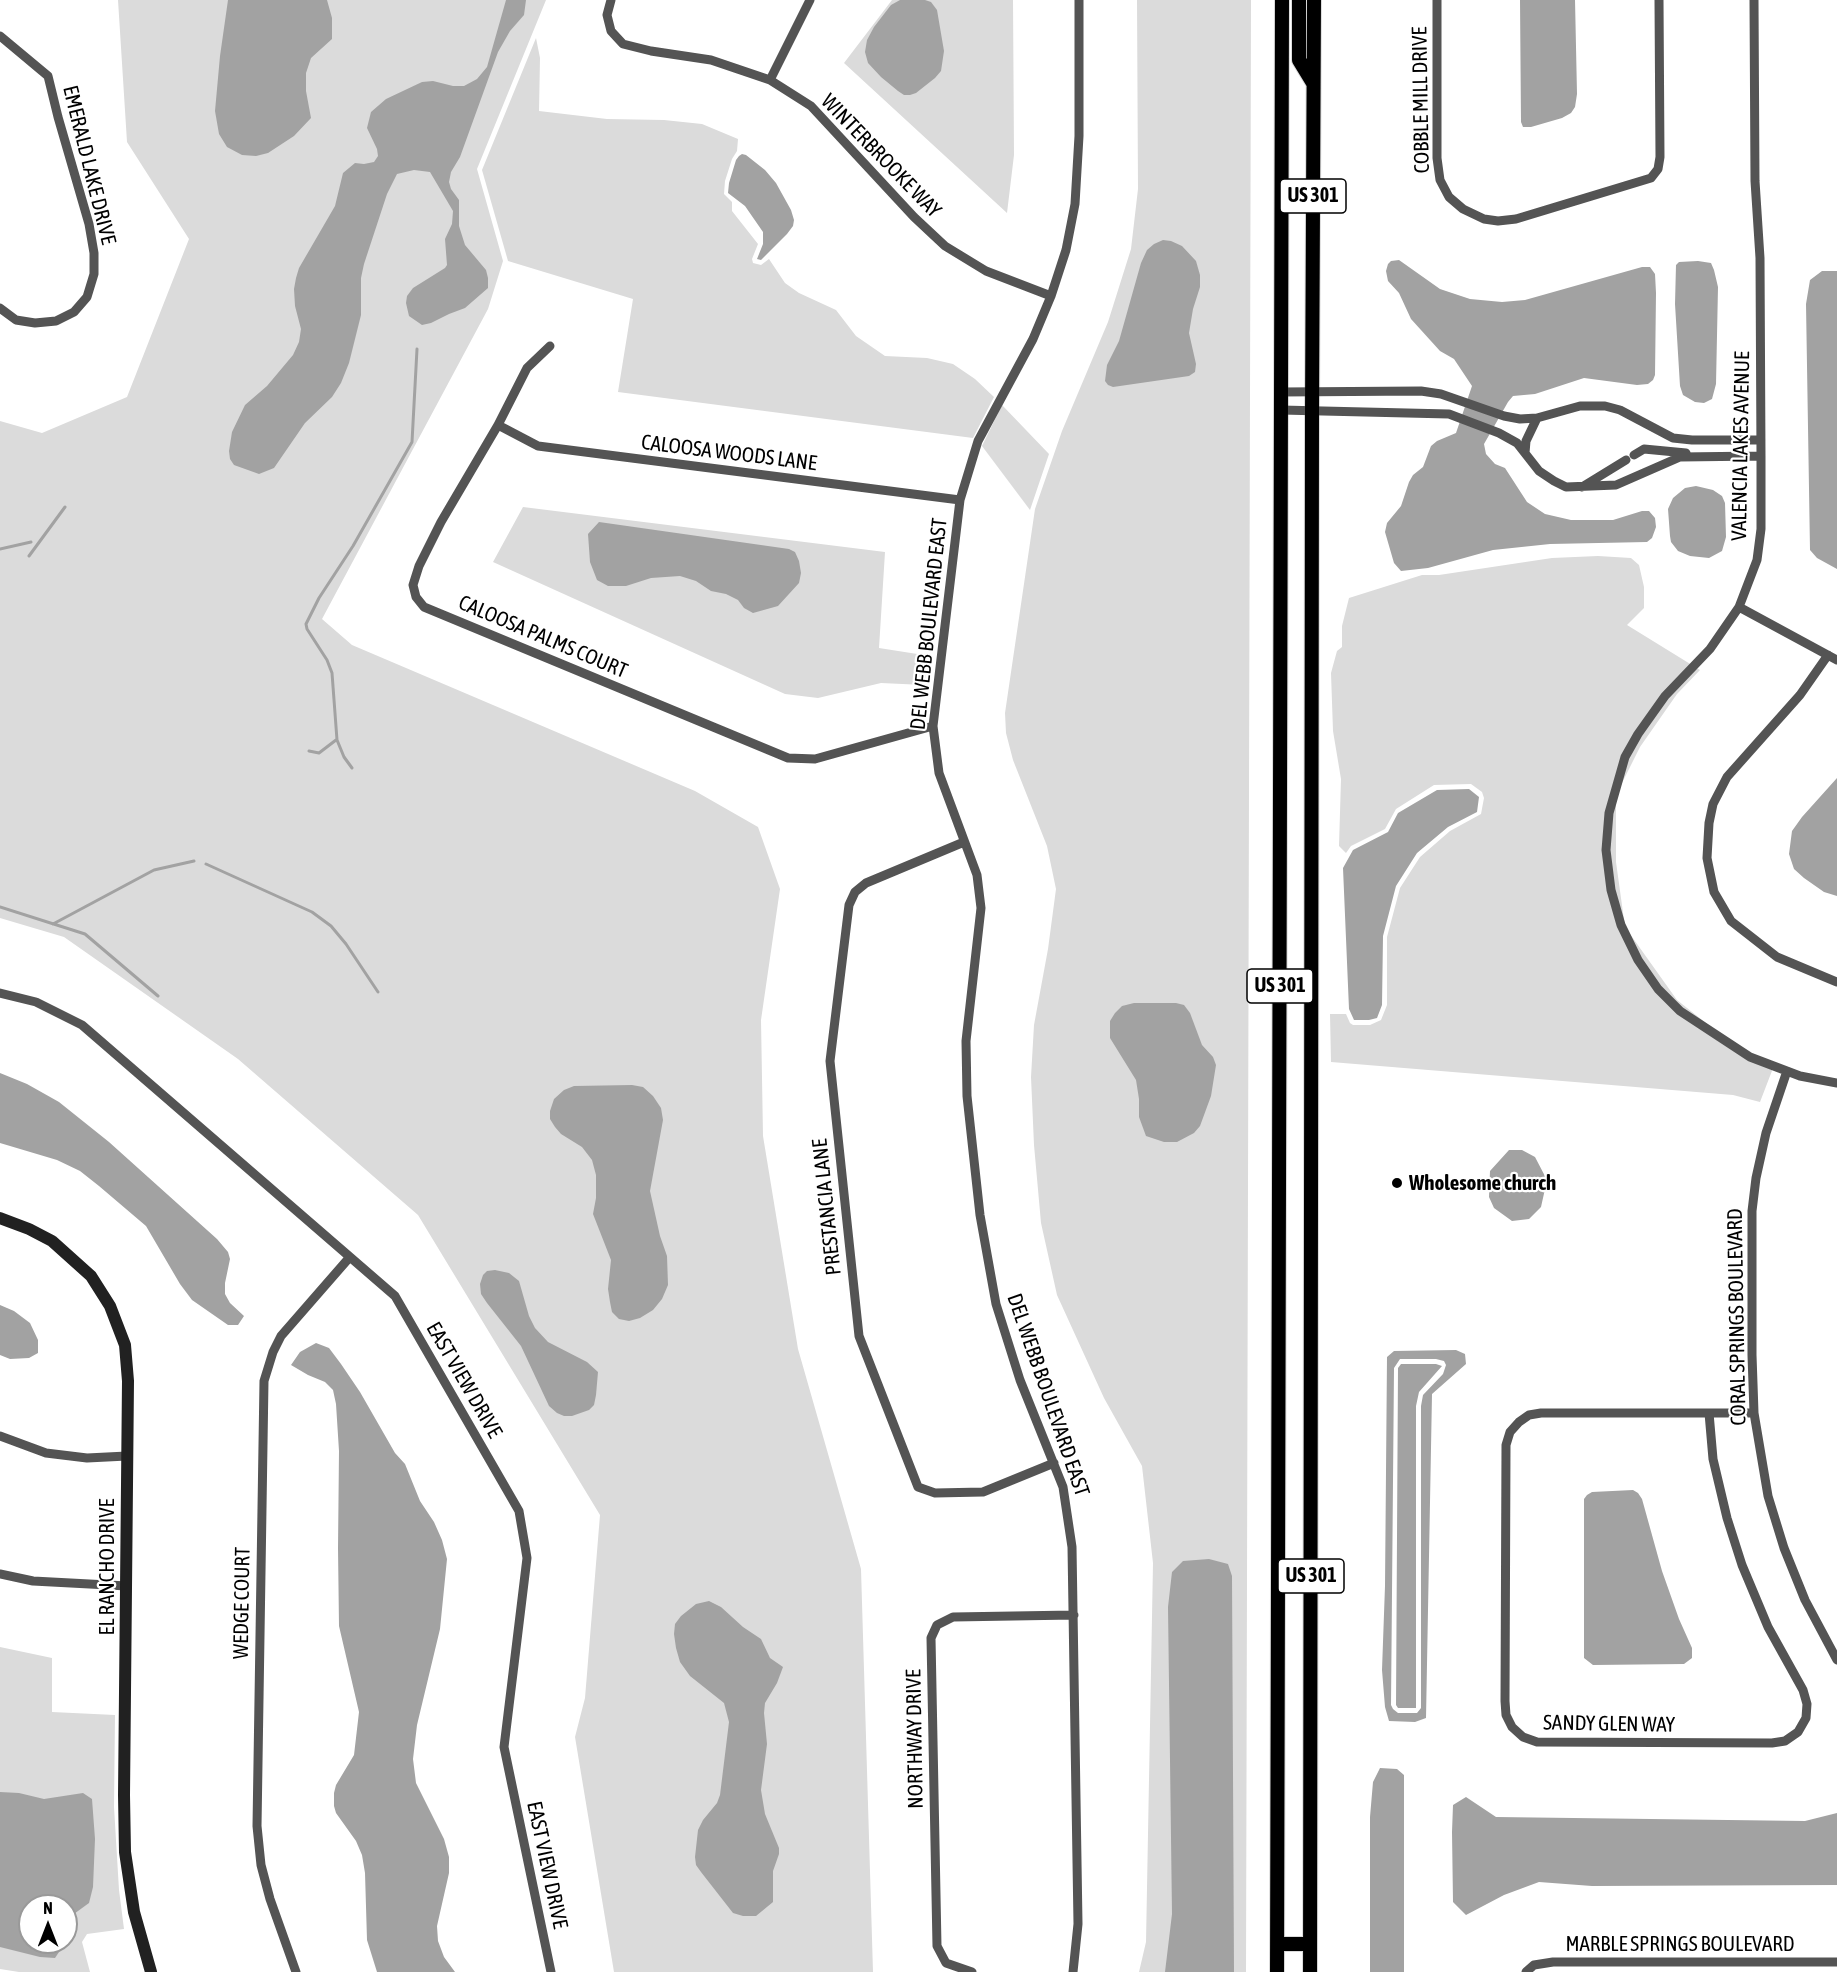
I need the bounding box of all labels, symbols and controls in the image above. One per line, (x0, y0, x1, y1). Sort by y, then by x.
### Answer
street label: COBBLE MILL DRIVE (1407, 27, 1435, 173)
street label: EMERALD LAKE DRIVE (57, 83, 121, 247)
street label: WINTERBROOKE WAY (816, 89, 946, 223)
road number: US 301 (1280, 179, 1346, 213)
street label: VALENCIA LAKES AVENUE (1727, 351, 1755, 541)
street label: CALOOSA WOODS LANE (640, 430, 818, 476)
street label: DEL WEBB BOULEVARD EAST (905, 517, 953, 731)
street label: CALOOSA PALMS COURT (455, 590, 631, 684)
road number: US 301 (1247, 969, 1313, 1003)
street label: PRESTANCIA LANE (807, 1137, 847, 1277)
place label: Wholesome church (1409, 1170, 1556, 1196)
marker: Wholesome church (1390, 1176, 1404, 1190)
street label: CORAL SPRINGS BOULEVARD (1723, 1208, 1751, 1426)
street label: DEL WEBB BOULEVARD EAST (1001, 1290, 1095, 1500)
street label: EAST VIEW DRIVE (421, 1318, 507, 1442)
street label: EL RANCHO DRIVE (94, 1499, 120, 1635)
street label: WEDGE COURT (228, 1547, 256, 1659)
road number: US 301 (1278, 1559, 1344, 1593)
street label: NORTHWAY DRIVE (901, 1669, 929, 1809)
street label: SANDY GLEN WAY (1543, 1710, 1675, 1738)
street label: EAST VIEW DRIVE (521, 1799, 573, 1931)
north arrow (18, 1894, 78, 1954)
text: N (43, 1899, 53, 1917)
street label: MARBLE SPRINGS BOULEVARD (1565, 1931, 1795, 1957)

